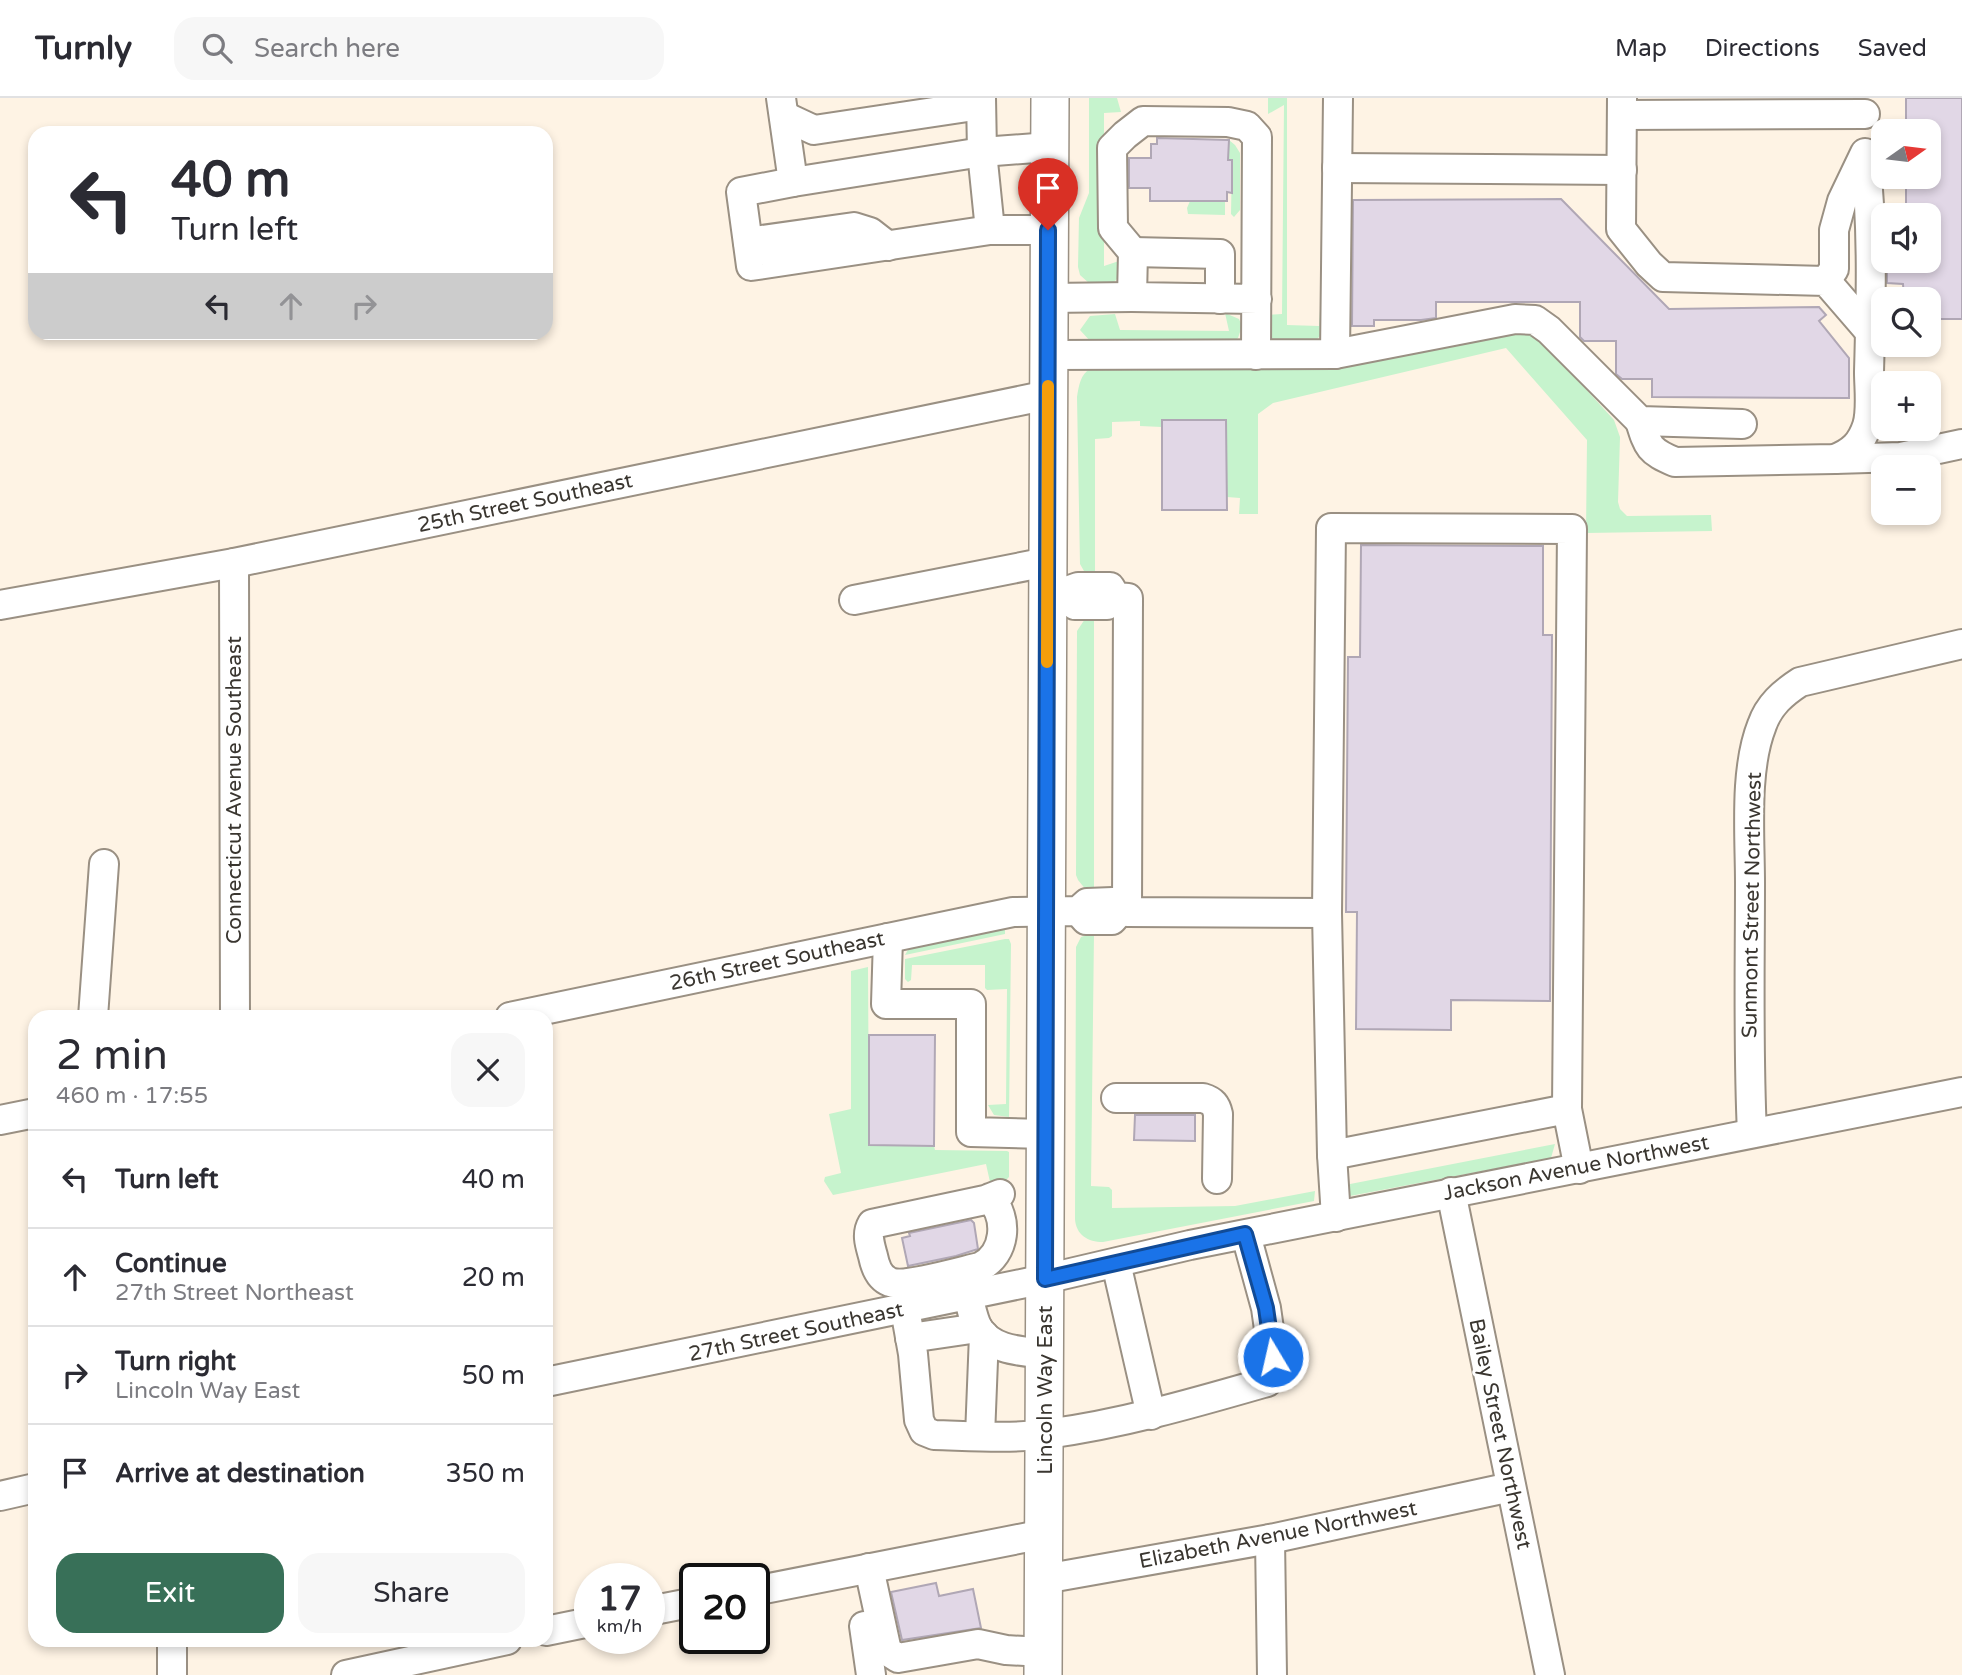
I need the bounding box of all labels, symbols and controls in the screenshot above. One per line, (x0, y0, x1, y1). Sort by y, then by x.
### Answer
search box (174, 17, 664, 80)
text: Turnly (35, 29, 132, 68)
icon: search (198, 29, 236, 67)
text: Search here (254, 33, 400, 64)
text: Map (1615, 34, 1667, 63)
text: Directions (1705, 34, 1820, 63)
text: Saved (1858, 34, 1927, 63)
north arrow (1871, 119, 1941, 189)
map controls (1871, 119, 1941, 525)
text: 40 m (171, 151, 290, 210)
icon: left (56, 154, 147, 245)
pin (1018, 158, 1078, 230)
icon: arrive (1029, 169, 1067, 207)
button: sound (1871, 203, 1941, 273)
text: Turn left (171, 211, 298, 249)
icon: left (199, 287, 237, 325)
icon: ahead (272, 287, 310, 325)
icon: right (345, 287, 383, 325)
button: search (1871, 287, 1941, 357)
button: + (1871, 371, 1941, 441)
button: − (1871, 455, 1941, 525)
street label: 25th Street Southeast (415, 468, 635, 538)
street label: Connecticut Avenue Southeast (222, 636, 247, 944)
street label: Sunmont Street Northwest (1737, 772, 1767, 1038)
street label: 26th Street Southeast (667, 926, 887, 996)
text: 2 min (56, 1030, 168, 1081)
button: close (451, 1033, 525, 1107)
text: 460 m · 17:55 (56, 1082, 208, 1110)
street label: Jackson Avenue Northwest (1441, 1130, 1711, 1206)
icon: left (56, 1160, 94, 1198)
text: Turn left (115, 1164, 218, 1195)
text: 40 m (462, 1164, 525, 1195)
text: Continue (115, 1248, 227, 1279)
icon: ahead (56, 1258, 94, 1296)
text: 20 m (462, 1262, 525, 1293)
text: 27th Street Northeast (115, 1279, 354, 1307)
street label: 27th Street Southeast (686, 1297, 906, 1367)
street label: Lincoln Way East (1033, 1305, 1058, 1475)
street label: Bailey Street Northwest (1463, 1316, 1537, 1552)
position arrow (1236, 1320, 1310, 1394)
text: Turn right (115, 1346, 236, 1377)
icon: right (56, 1356, 94, 1394)
text: 50 m (462, 1360, 525, 1391)
text: Lincoln Way East (115, 1377, 300, 1405)
icon: arrive (56, 1454, 94, 1492)
text: Arrive at destination (115, 1458, 365, 1489)
text: 350 m (445, 1458, 525, 1489)
street label: Elizabeth Avenue Northwest (1137, 1496, 1419, 1574)
button: Exit (56, 1553, 284, 1633)
button: Share (298, 1553, 525, 1633)
speed limit sign: 20 (679, 1563, 770, 1654)
text: 17 (598, 1578, 641, 1620)
text: km/h (597, 1615, 642, 1637)

